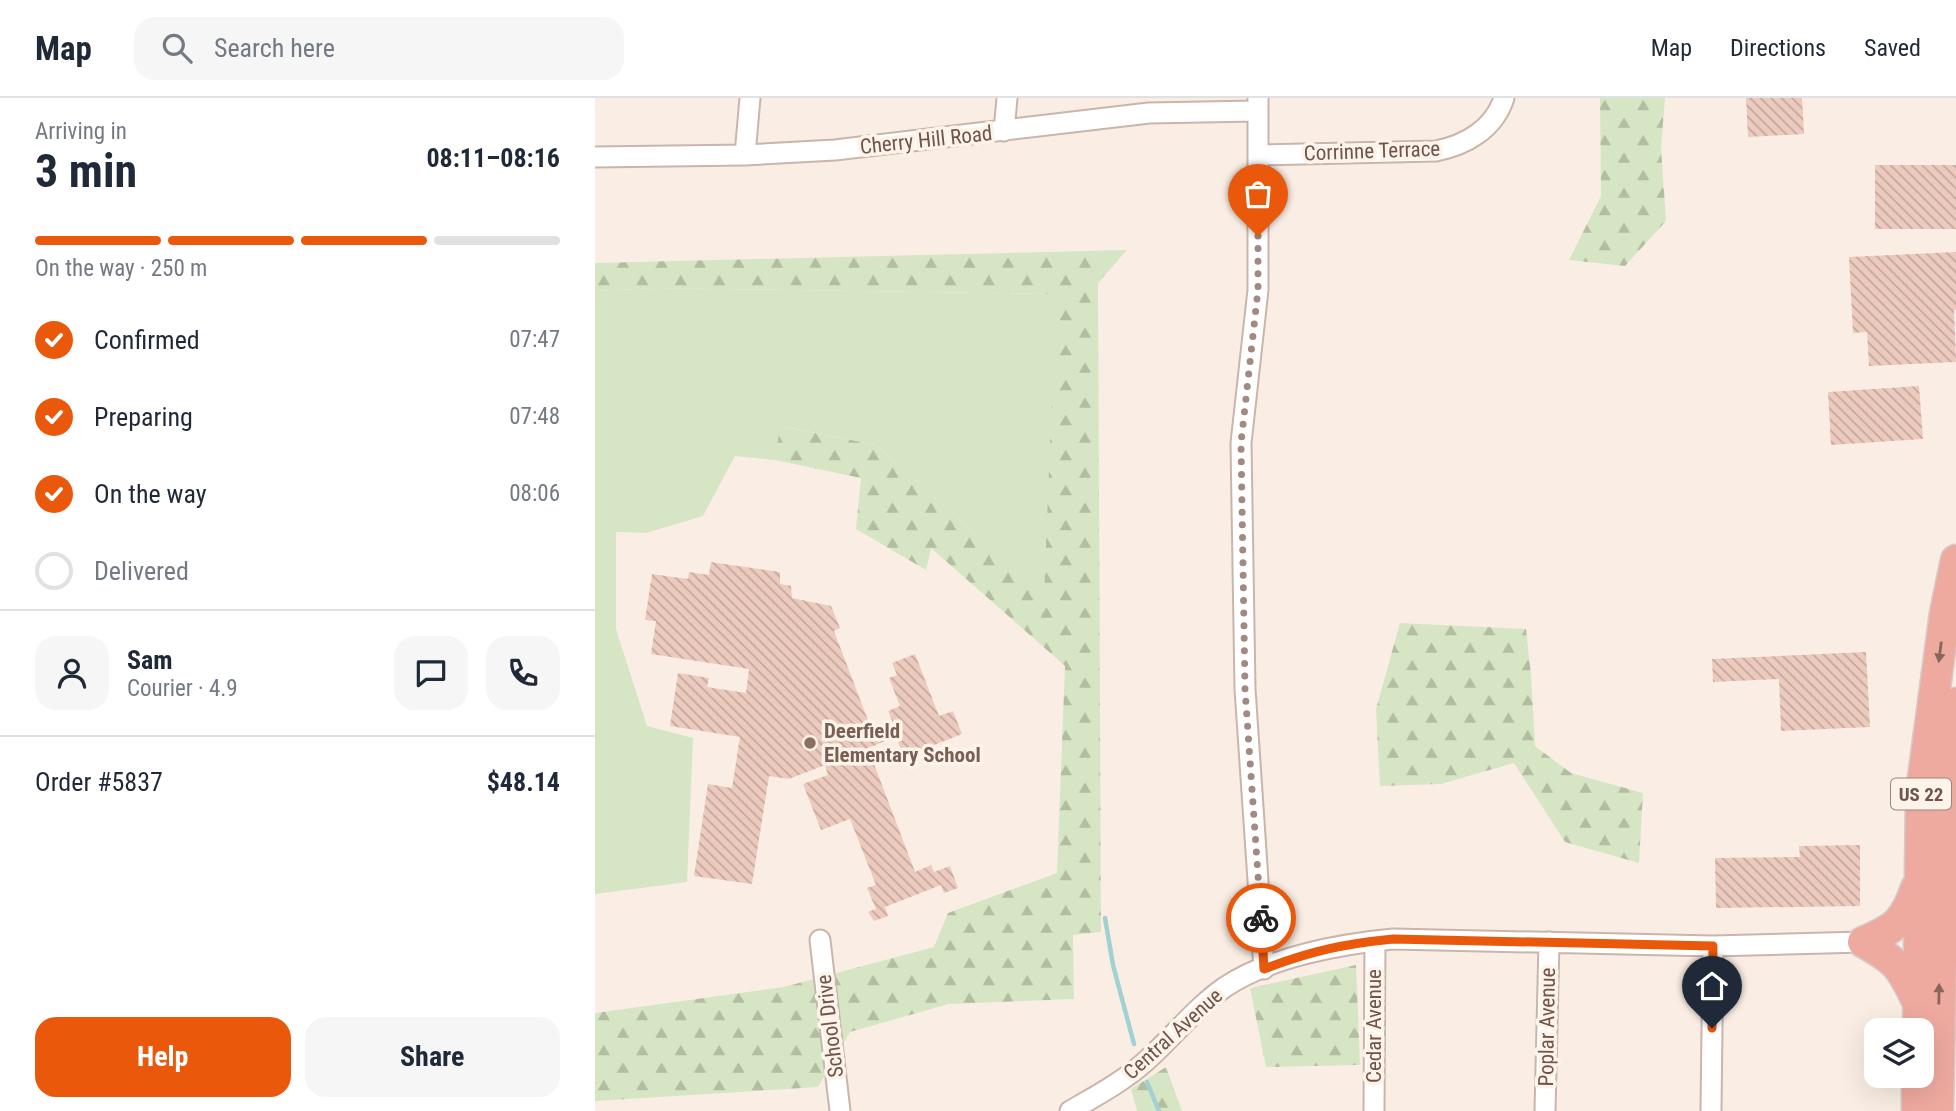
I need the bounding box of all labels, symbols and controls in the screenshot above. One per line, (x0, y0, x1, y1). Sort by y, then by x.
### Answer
search box (134, 17, 624, 80)
text: Map (35, 29, 92, 68)
icon: search (158, 29, 196, 67)
text: Search here (214, 33, 335, 63)
text: Map (1651, 34, 1692, 62)
text: Directions (1730, 34, 1826, 62)
text: Saved (1864, 34, 1921, 62)
text: Arriving in (35, 118, 127, 145)
street label: Cherry Hill Road (859, 121, 993, 159)
street label: Corrinne Terrace (1303, 137, 1441, 165)
text: 08:11–08:16 (426, 143, 560, 173)
text: 3 min (35, 144, 137, 198)
pin (1228, 164, 1288, 236)
icon: bag (1239, 175, 1277, 213)
text: On the way · 250 m (35, 255, 207, 282)
icon: check (35, 321, 73, 359)
text: Confirmed (94, 325, 200, 355)
text: 07:47 (509, 326, 560, 353)
icon: check (35, 398, 73, 436)
text: Preparing (94, 402, 193, 432)
text: 07:48 (509, 403, 560, 430)
icon: check (35, 475, 73, 513)
text: On the way (94, 479, 207, 509)
text: 08:06 (509, 480, 560, 507)
text: Delivered (94, 556, 189, 586)
button: person (35, 636, 109, 710)
button: chat (394, 636, 468, 710)
button: phone (486, 636, 560, 710)
one-way arrow (1934, 641, 1945, 663)
text: Sam (127, 645, 173, 675)
text: Courier · 4.9 (127, 675, 238, 702)
place label: Deerfield Elementary School (824, 719, 981, 767)
marker: Deerfield Elementary School (802, 735, 818, 751)
text: Order #5837 (35, 767, 163, 797)
text: $48.14 (487, 767, 560, 797)
road number: US 22 (1891, 778, 1951, 810)
courier (1226, 883, 1296, 953)
icon: bike (1242, 899, 1280, 937)
pin (1682, 956, 1742, 1028)
street label: Poplar Avenue (1534, 967, 1560, 1087)
icon: home (1693, 967, 1731, 1005)
street label: Cedar Avenue (1362, 969, 1386, 1083)
street label: School Drive (812, 973, 848, 1079)
street label: Central Avenue (1119, 983, 1227, 1084)
one-way arrow (1933, 983, 1945, 1005)
button: Help (35, 1017, 291, 1097)
button: Share (305, 1017, 560, 1097)
map controls (1864, 1018, 1934, 1088)
button: layers (1864, 1018, 1934, 1088)

